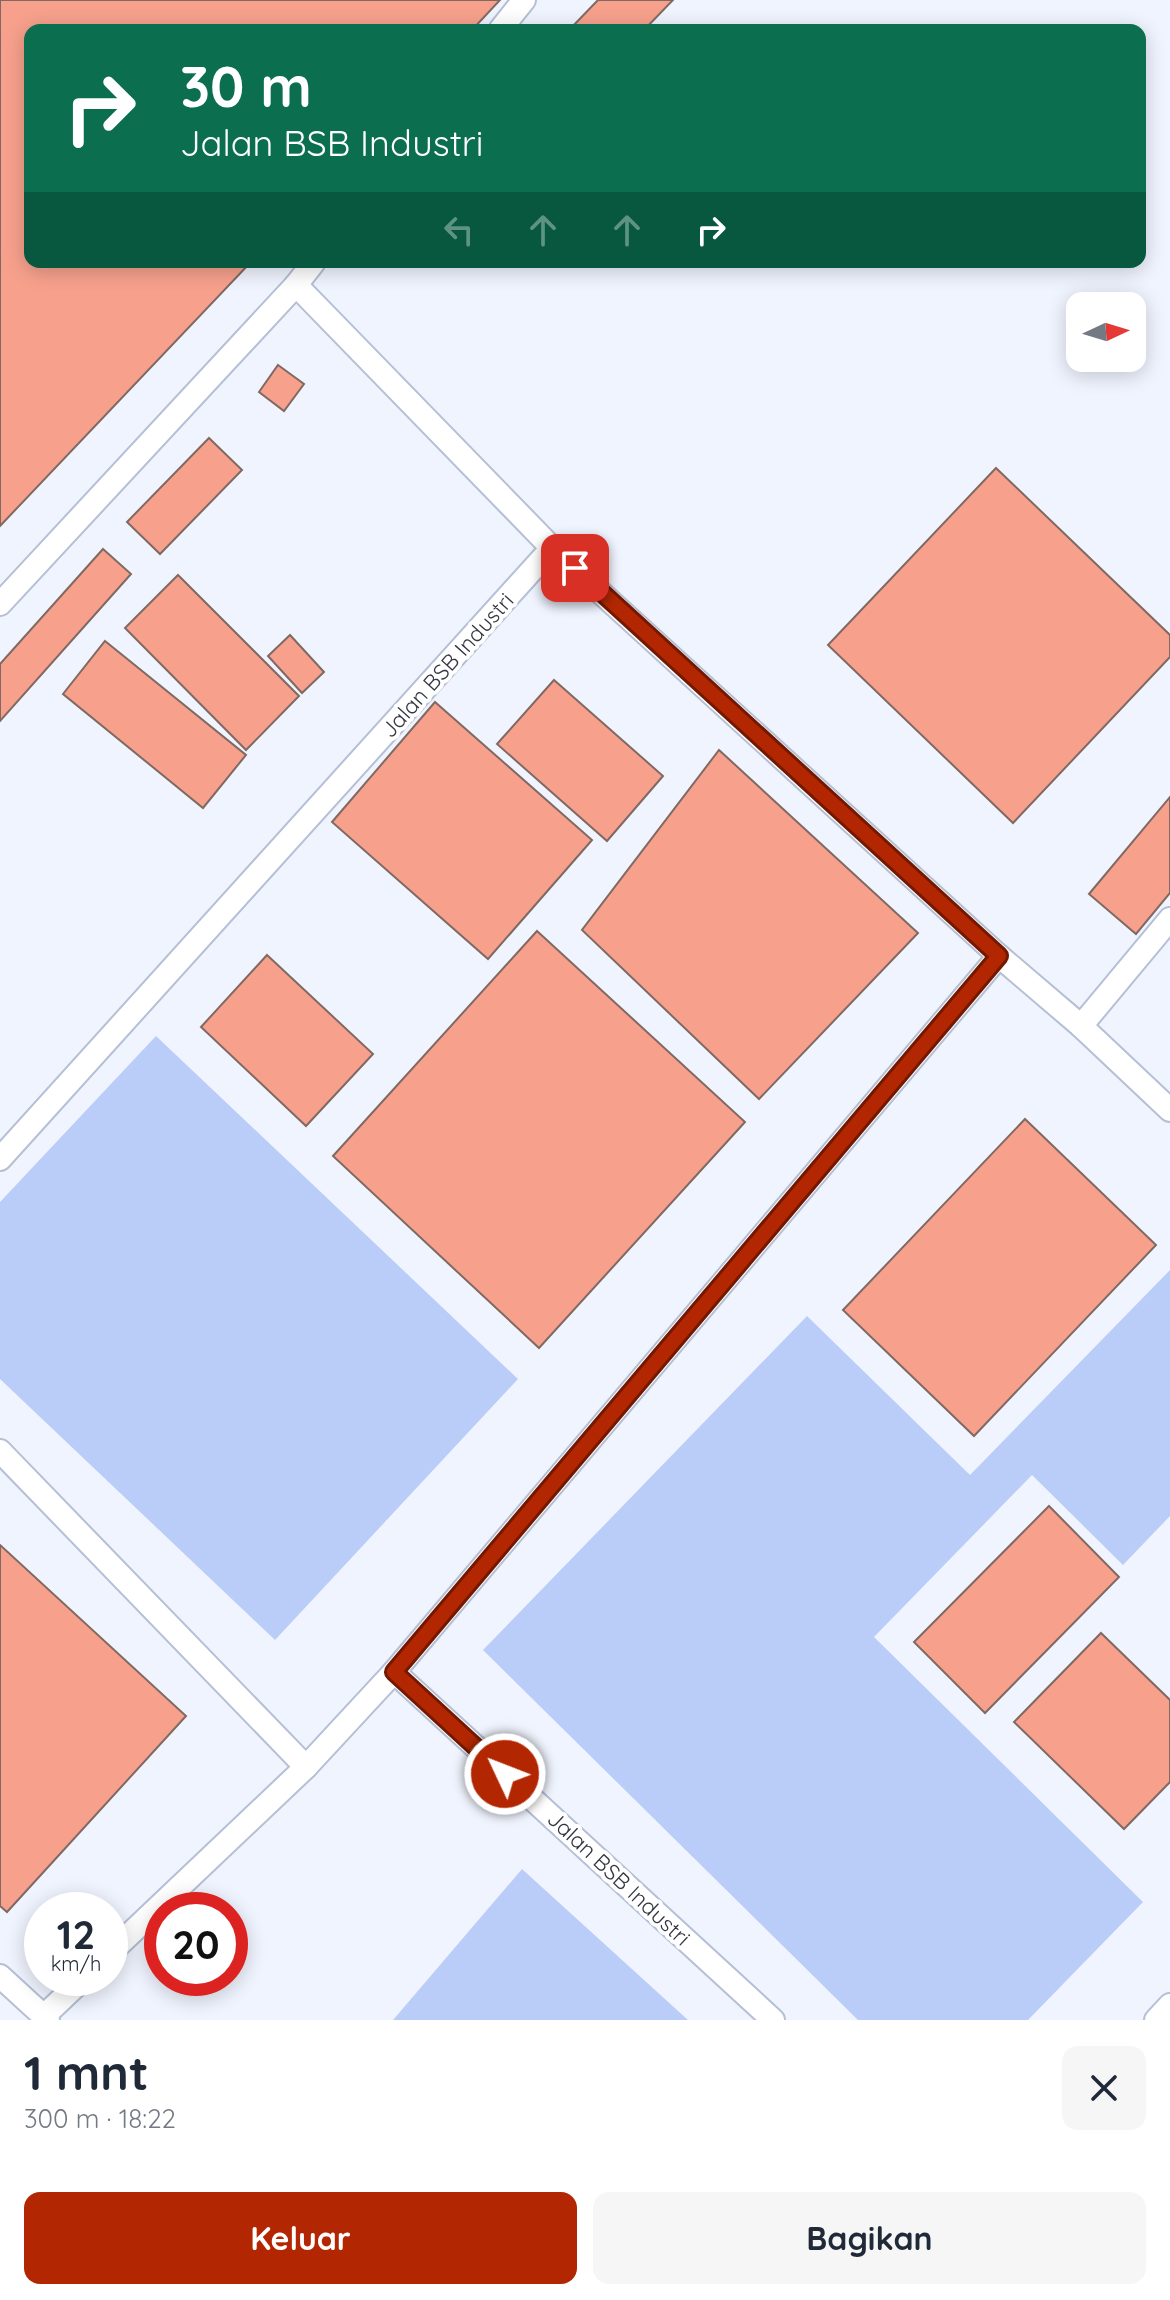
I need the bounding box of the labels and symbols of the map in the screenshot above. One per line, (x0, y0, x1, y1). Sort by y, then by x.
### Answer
north arrow (1066, 292, 1146, 372)
pin (541, 534, 609, 602)
street label: Jalan BSB Industri (375, 587, 519, 743)
position arrow (463, 1732, 547, 1816)
street label: Jalan BSB Industri (542, 1805, 696, 1951)
speed limit sign: 20 (144, 1892, 248, 1996)

